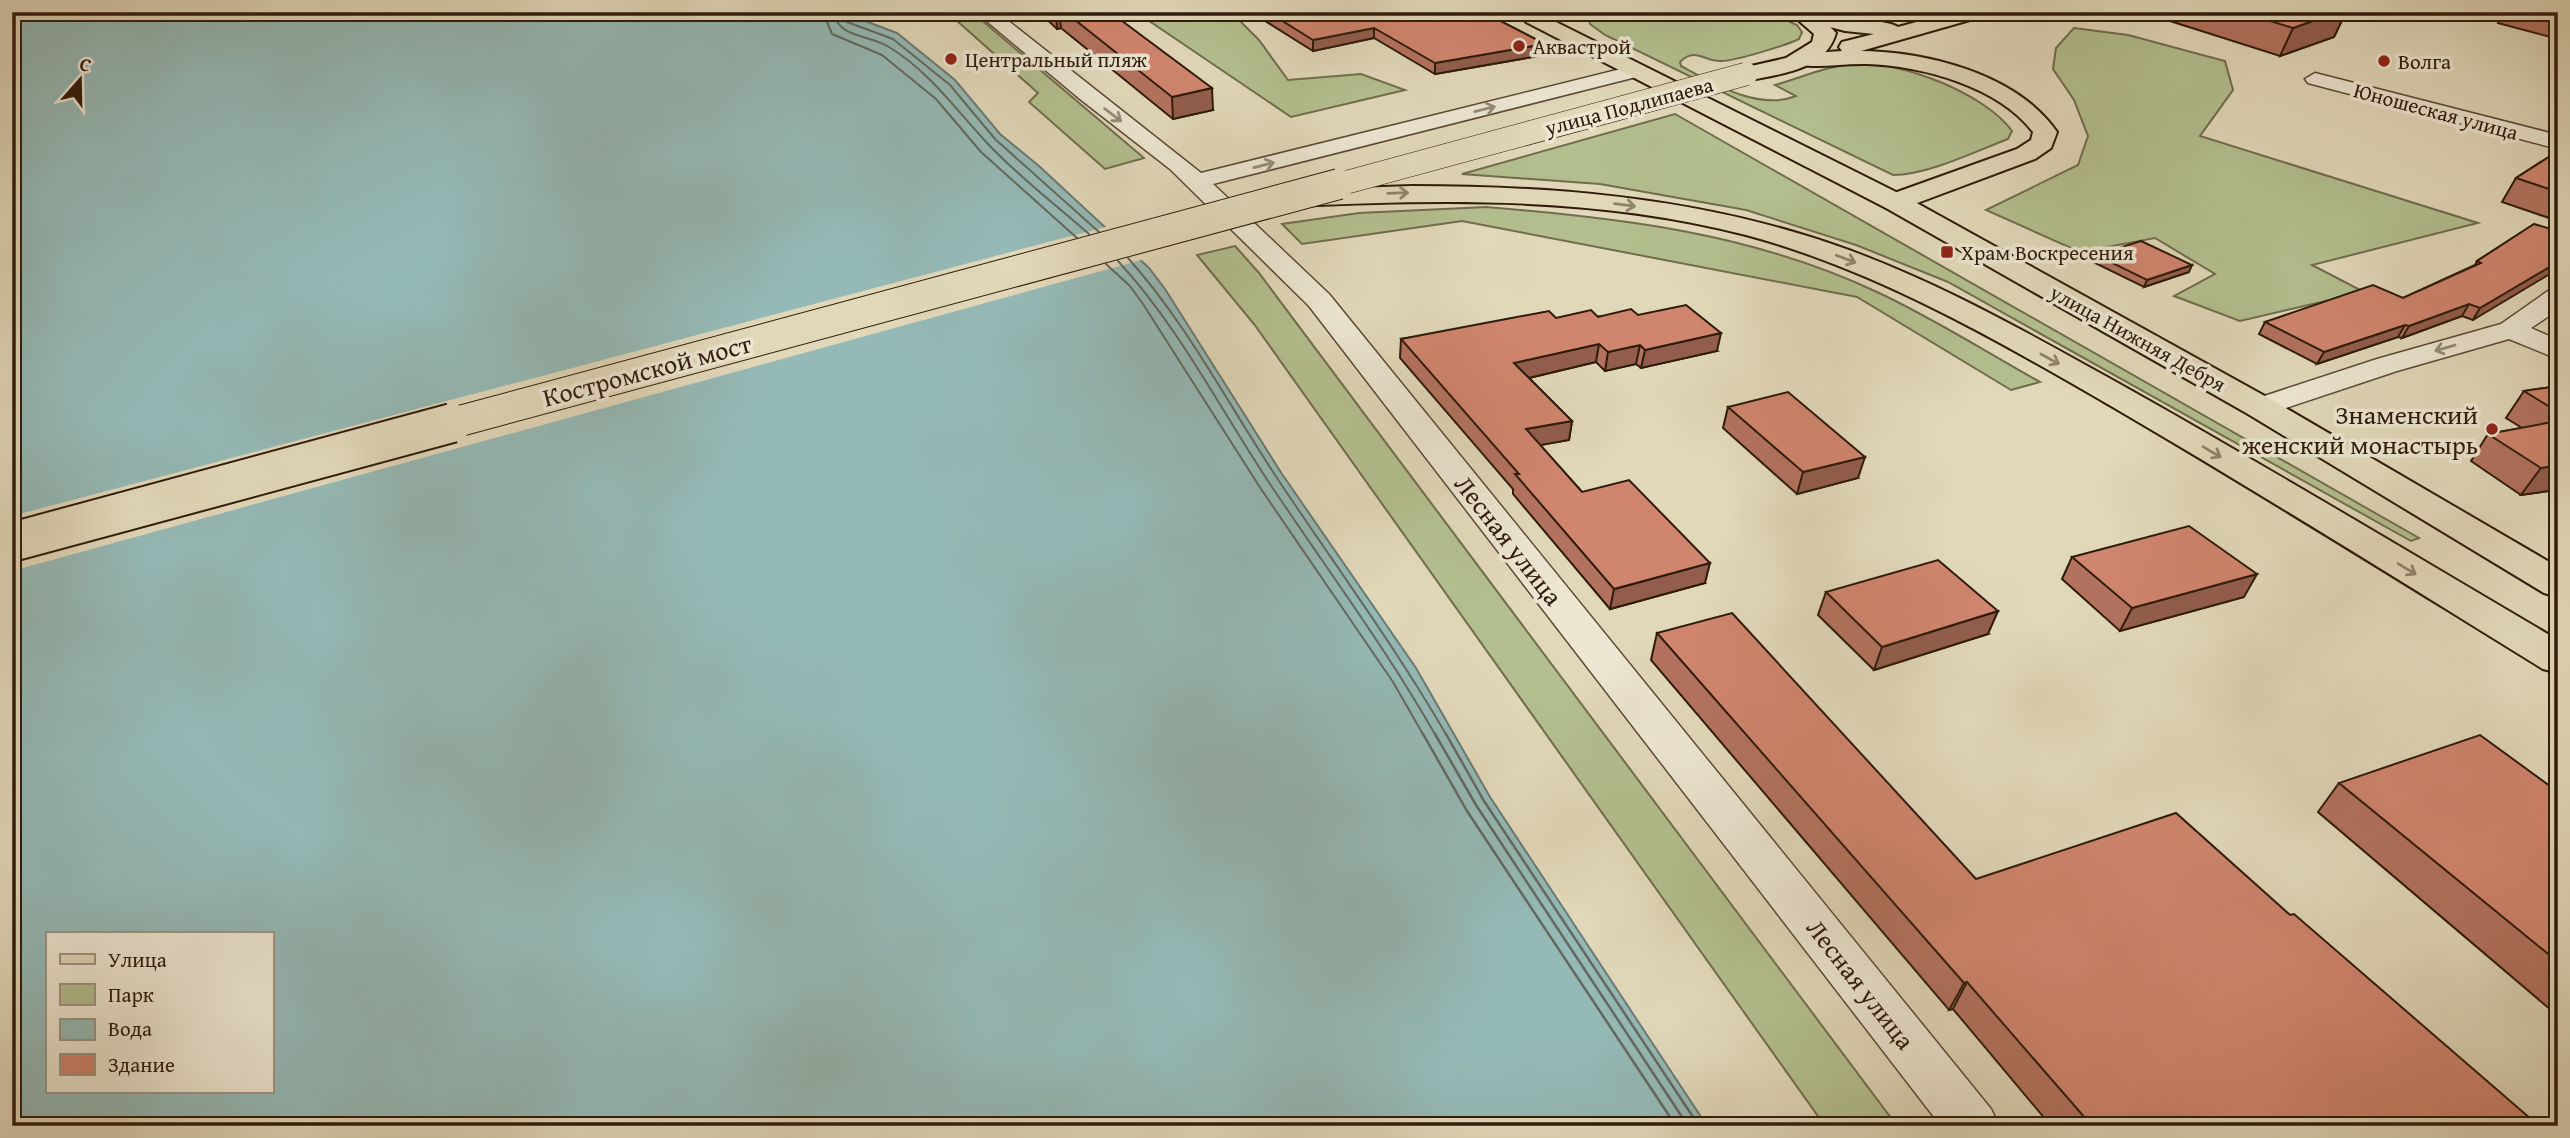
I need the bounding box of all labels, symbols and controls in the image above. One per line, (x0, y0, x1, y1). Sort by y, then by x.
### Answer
place label: Аквастрой (1533, 31, 1631, 62)
marker: Аквастрой (1511, 38, 1527, 54)
place label: Центральный пляж (965, 44, 1148, 75)
north arrow (46, 46, 116, 116)
place label: Волга (2398, 46, 2451, 77)
text: С (76, 49, 96, 79)
marker: Центральный пляж (943, 51, 959, 67)
marker: Волга (2376, 53, 2392, 69)
street label: улица Подлипаева (1540, 69, 1717, 144)
street label: Юношеская улица (2350, 74, 2522, 148)
one-way arrow (1473, 102, 1496, 115)
one-way arrow (1103, 108, 1122, 122)
one-way arrow (1252, 158, 1275, 171)
one-way arrow (1387, 187, 1410, 200)
one-way arrow (1613, 199, 1636, 212)
place label: Храм Воскресения (1961, 237, 2134, 268)
marker: Храм Воскресения (1939, 244, 1955, 260)
one-way arrow (1834, 253, 1856, 266)
street label: улица Нижняя Дебря (2043, 276, 2232, 400)
street label: Костромской мост (538, 323, 756, 417)
one-way arrow (2434, 343, 2456, 356)
one-way arrow (2039, 352, 2059, 366)
place label: Знаменский женский монастырь (2242, 395, 2478, 464)
marker: Знаменский женский монастырь (2484, 421, 2500, 437)
one-way arrow (2202, 445, 2222, 459)
street label: Лесная улица (1445, 466, 1573, 614)
one-way arrow (2397, 562, 2417, 576)
street label: Лесная улица (1797, 910, 1925, 1058)
legend (46, 932, 273, 1092)
text: Улица (108, 944, 167, 975)
text: Парк (108, 979, 154, 1010)
text: Вода (108, 1013, 152, 1044)
text: Здание (108, 1049, 175, 1080)

